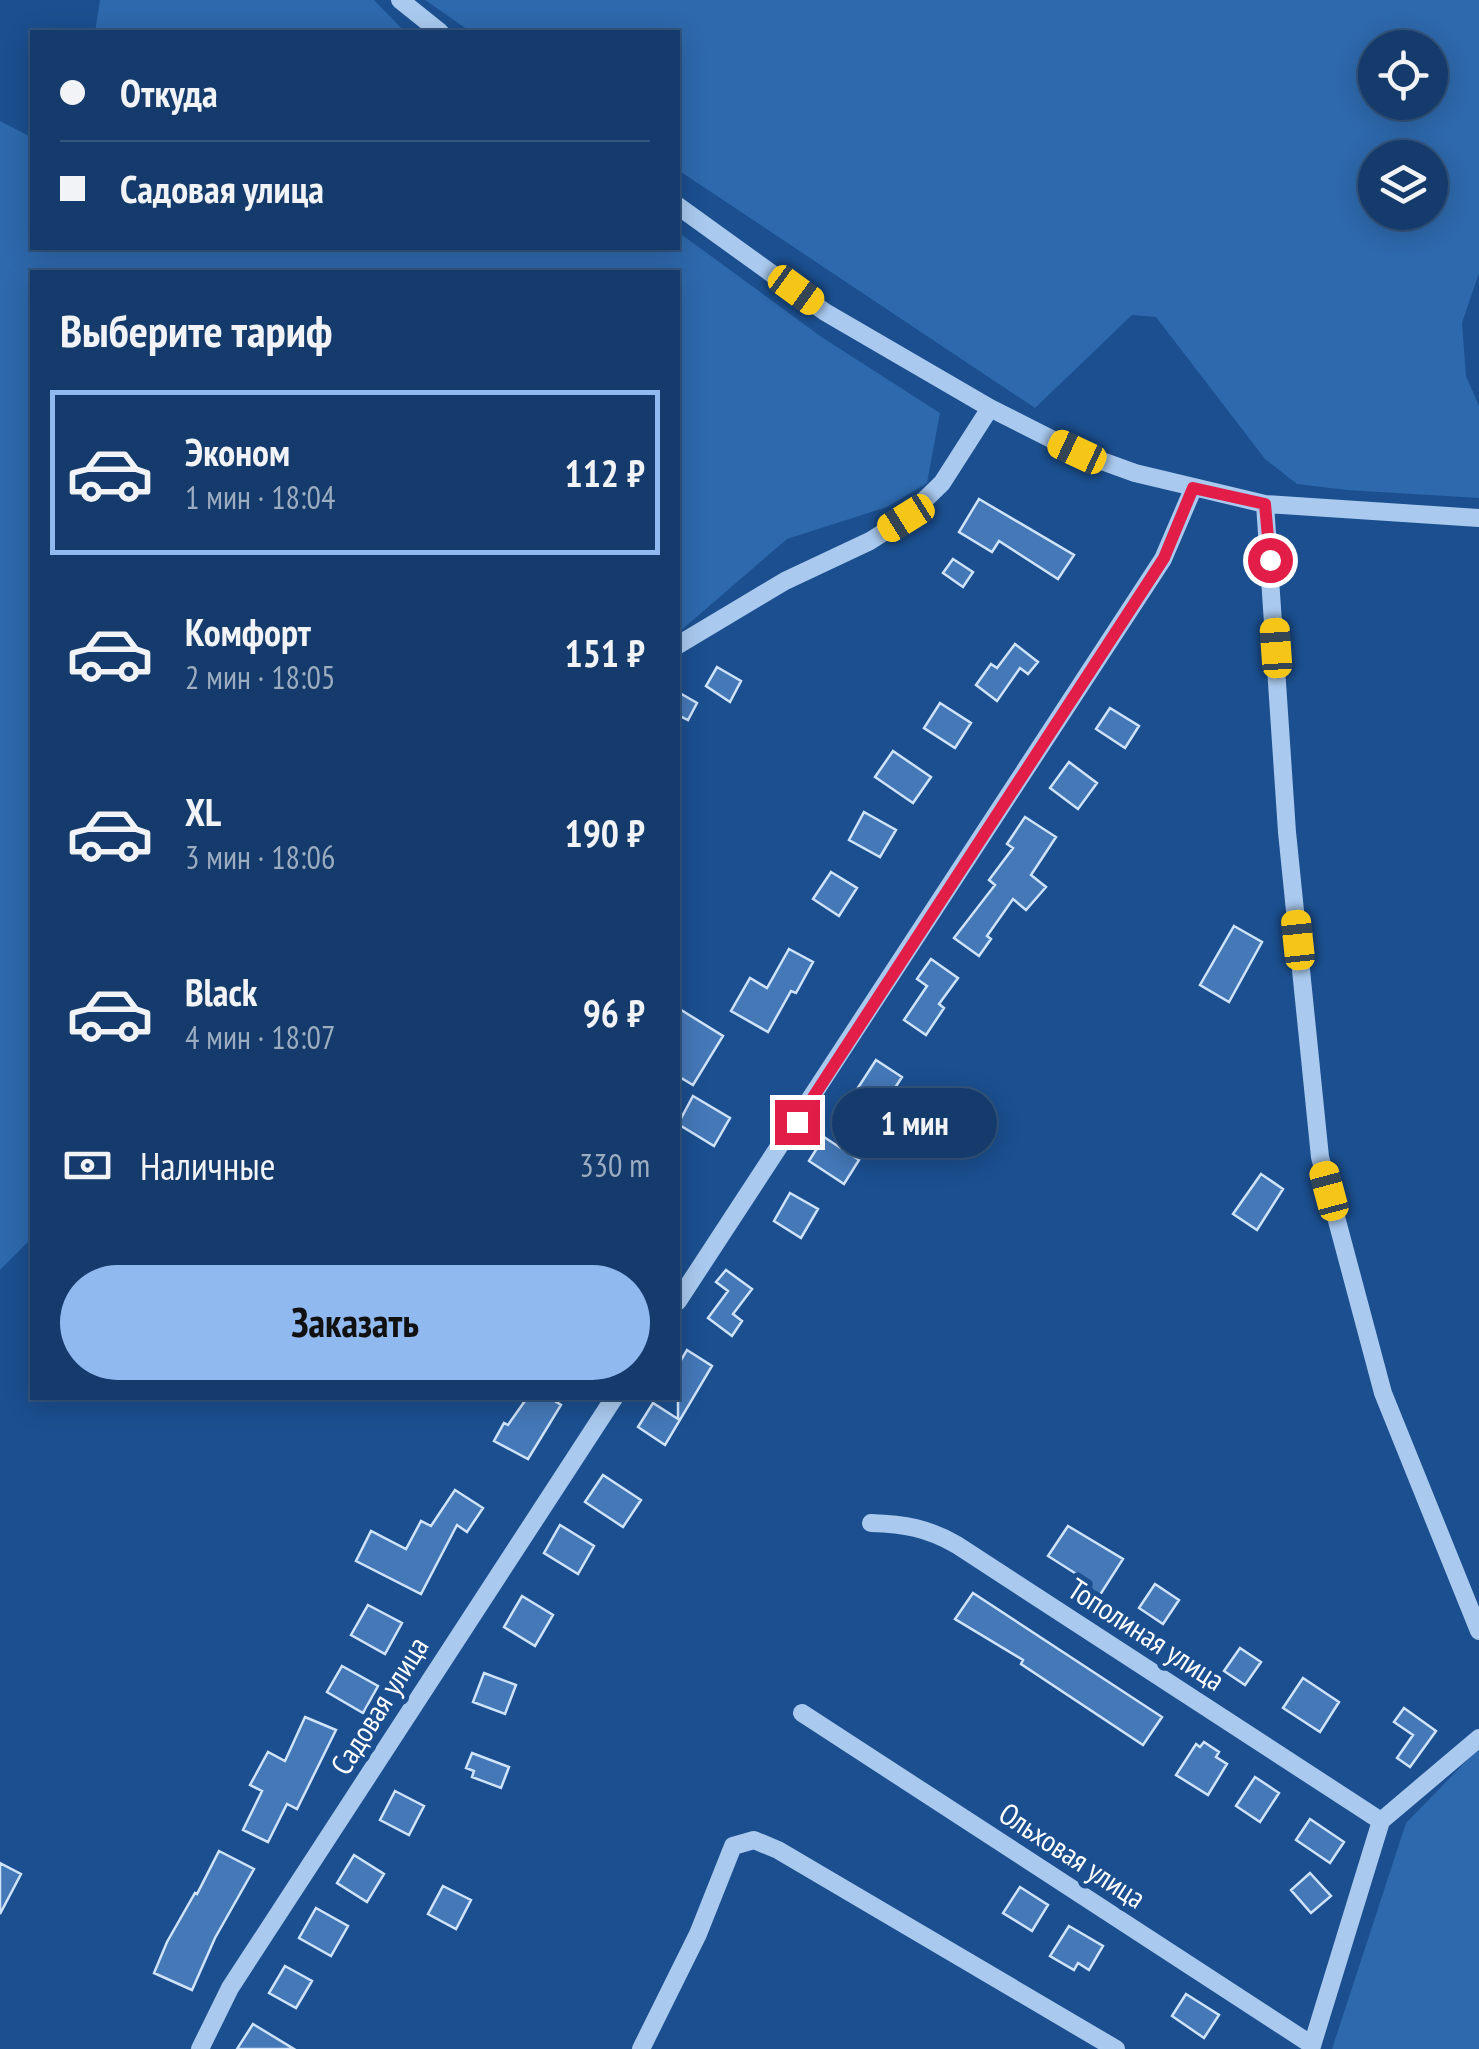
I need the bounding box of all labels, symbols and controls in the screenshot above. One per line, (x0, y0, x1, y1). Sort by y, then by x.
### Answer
map controls (1358, 30, 1448, 230)
button: locate (1358, 30, 1448, 120)
text: Откуда (120, 68, 218, 117)
button: layers (1358, 140, 1448, 230)
text: Садовая улица (120, 164, 324, 213)
car (763, 260, 829, 320)
text: Выберите тариф (60, 301, 332, 359)
car (1043, 426, 1111, 478)
text: Эконом (185, 427, 290, 476)
icon: car (65, 428, 155, 518)
text: 112 ₽ (565, 448, 645, 497)
text: 1 мин · 18:04 (185, 476, 335, 518)
car (873, 489, 939, 547)
route start (1248, 538, 1293, 583)
text: Комфорт (185, 607, 311, 656)
icon: car (65, 608, 155, 698)
car (1259, 617, 1293, 679)
text: 151 ₽ (565, 628, 645, 677)
text: 2 мин · 18:05 (185, 656, 335, 698)
text: XL (185, 787, 221, 836)
icon: car (65, 788, 155, 878)
text: 190 ₽ (565, 808, 645, 857)
text: 3 мин · 18:06 (185, 836, 335, 878)
car (1280, 909, 1316, 971)
text: Black (185, 967, 258, 1016)
icon: car (65, 968, 155, 1058)
text: 96 ₽ (583, 988, 645, 1037)
text: 4 мин · 18:07 (185, 1016, 335, 1058)
callout: 1 мин (832, 1087, 997, 1157)
route end (775, 1100, 820, 1145)
text: 1 мин (880, 1102, 949, 1144)
icon: cash (60, 1138, 115, 1193)
text: Наличные (140, 1141, 275, 1190)
text: 330 m (579, 1144, 650, 1186)
car (1307, 1158, 1351, 1224)
button: Заказать (60, 1265, 650, 1380)
street label: Тополиная улица (1061, 1569, 1232, 1699)
street label: Садовая улица (321, 1629, 436, 1781)
street label: Ольховая улица (992, 1793, 1153, 1917)

